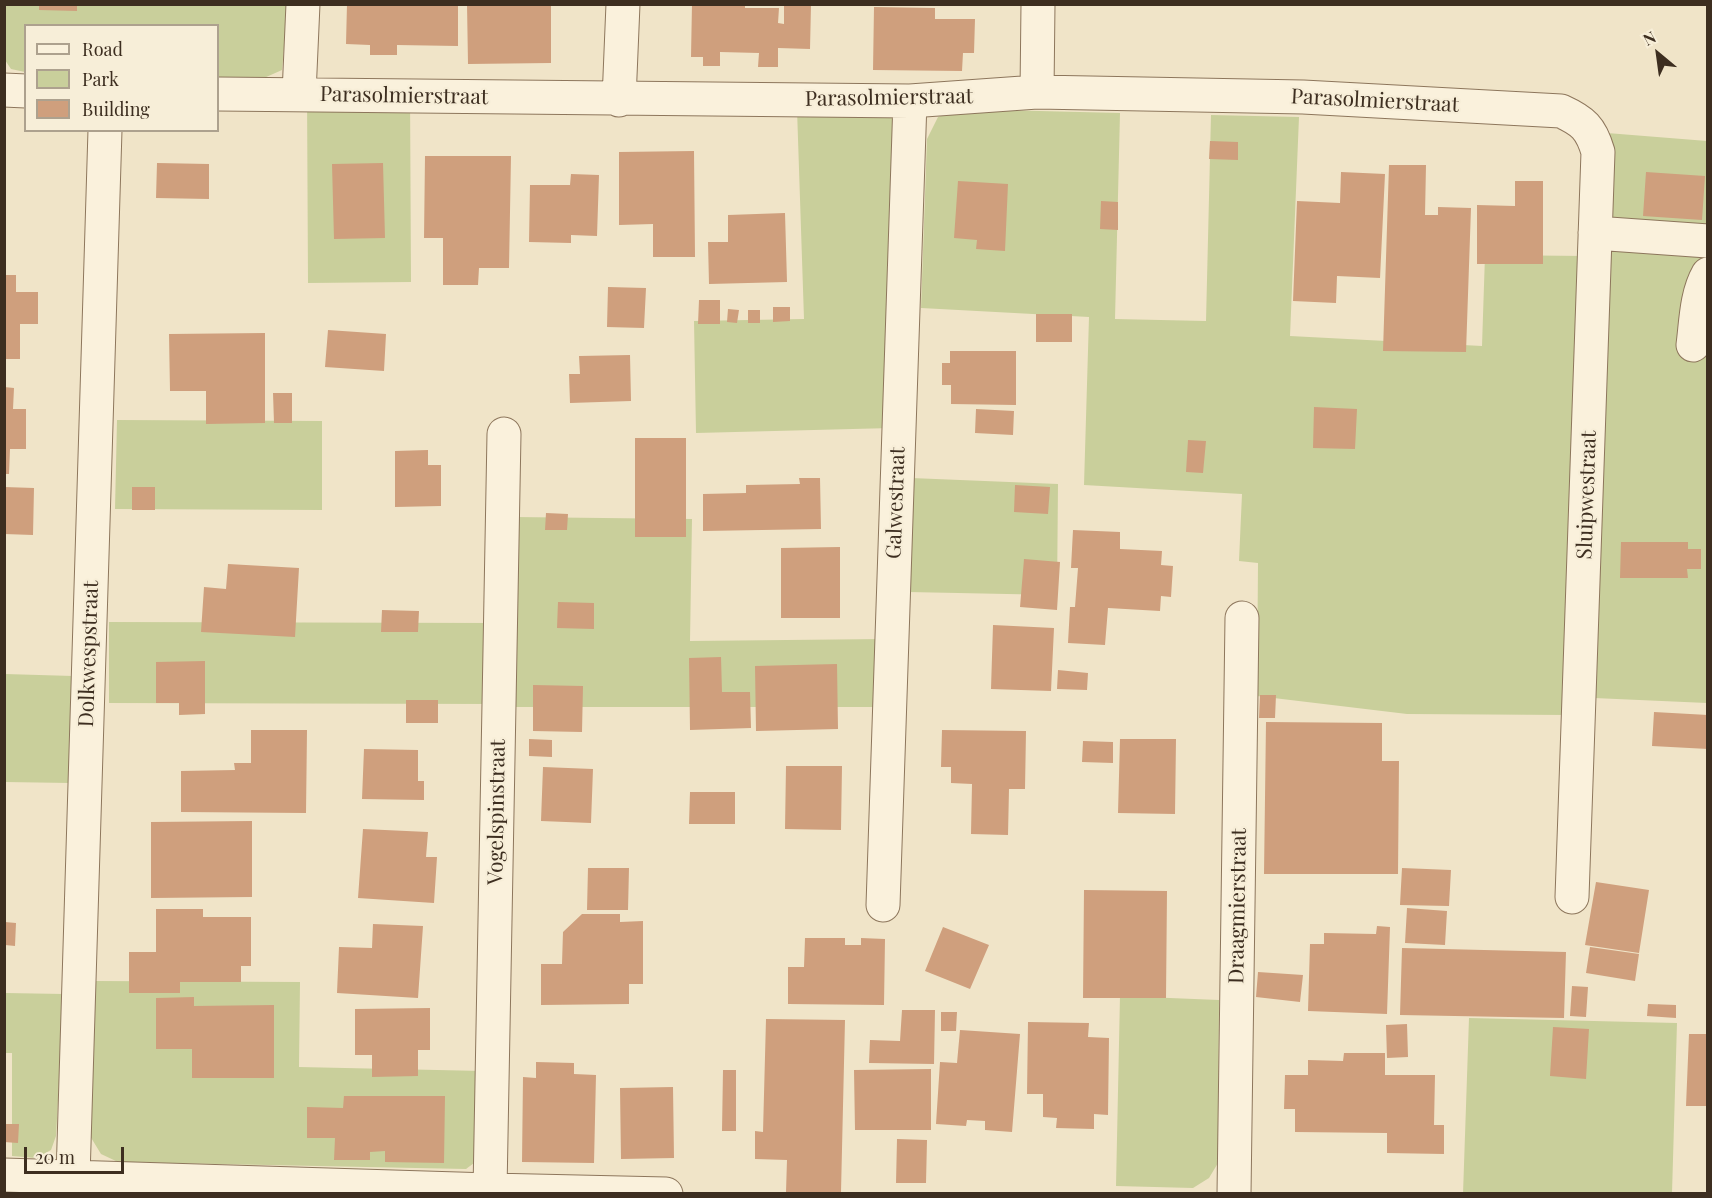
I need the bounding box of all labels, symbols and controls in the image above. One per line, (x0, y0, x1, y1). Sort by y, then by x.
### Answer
legend (24, 24, 219, 132)
north arrow (1628, 24, 1688, 84)
text: N (1639, 26, 1659, 50)
text: Road (82, 37, 123, 61)
text: Park (82, 67, 119, 91)
street label: Parasolmierstraat (320, 82, 488, 110)
street label: Parasolmierstraat (805, 84, 973, 112)
street label: Parasolmierstraat (1290, 84, 1460, 118)
text: Building (82, 97, 150, 121)
street label: Sluipwestraat (1572, 430, 1602, 560)
street label: Galwestraat (881, 446, 911, 560)
street label: Dolkwespstraat (74, 580, 104, 728)
street label: Vogelspinstraat (483, 739, 511, 885)
street label: Draagmierstraat (1224, 828, 1252, 984)
scale bar (27, 1135, 128, 1173)
text: 20 m (35, 1145, 75, 1169)

